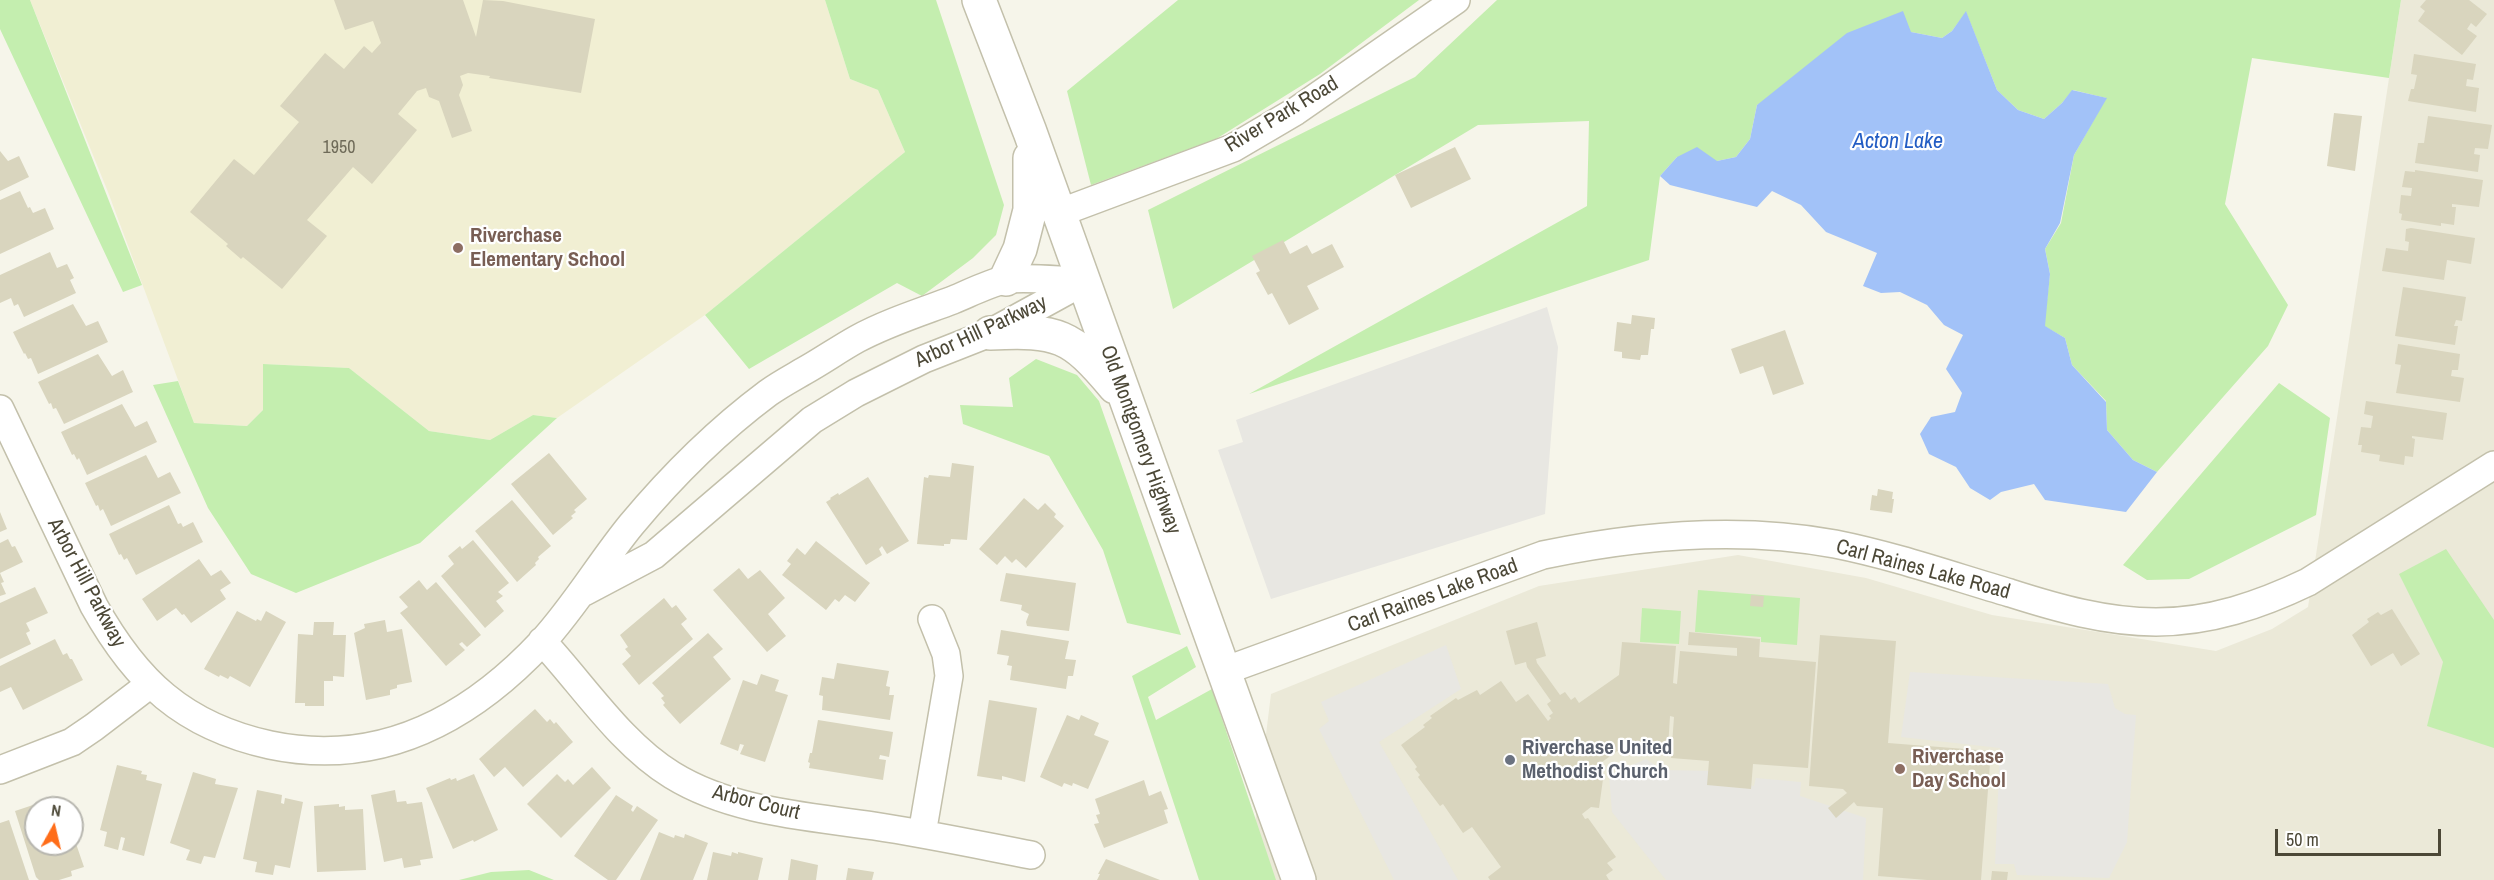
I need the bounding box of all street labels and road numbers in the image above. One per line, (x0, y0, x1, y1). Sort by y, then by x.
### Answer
street label: River Park Road (1221, 71, 1343, 159)
street label: Arbor Hill Parkway (911, 290, 1051, 374)
street label: Old Montgomery Highway (1094, 342, 1186, 538)
street label: Arbor Hill Parkway (41, 514, 131, 652)
street label: Carl Raines Lake Road (1833, 535, 2013, 605)
street label: Carl Raines Lake Road (1345, 554, 1521, 638)
street label: Arbor Court (710, 780, 802, 826)

